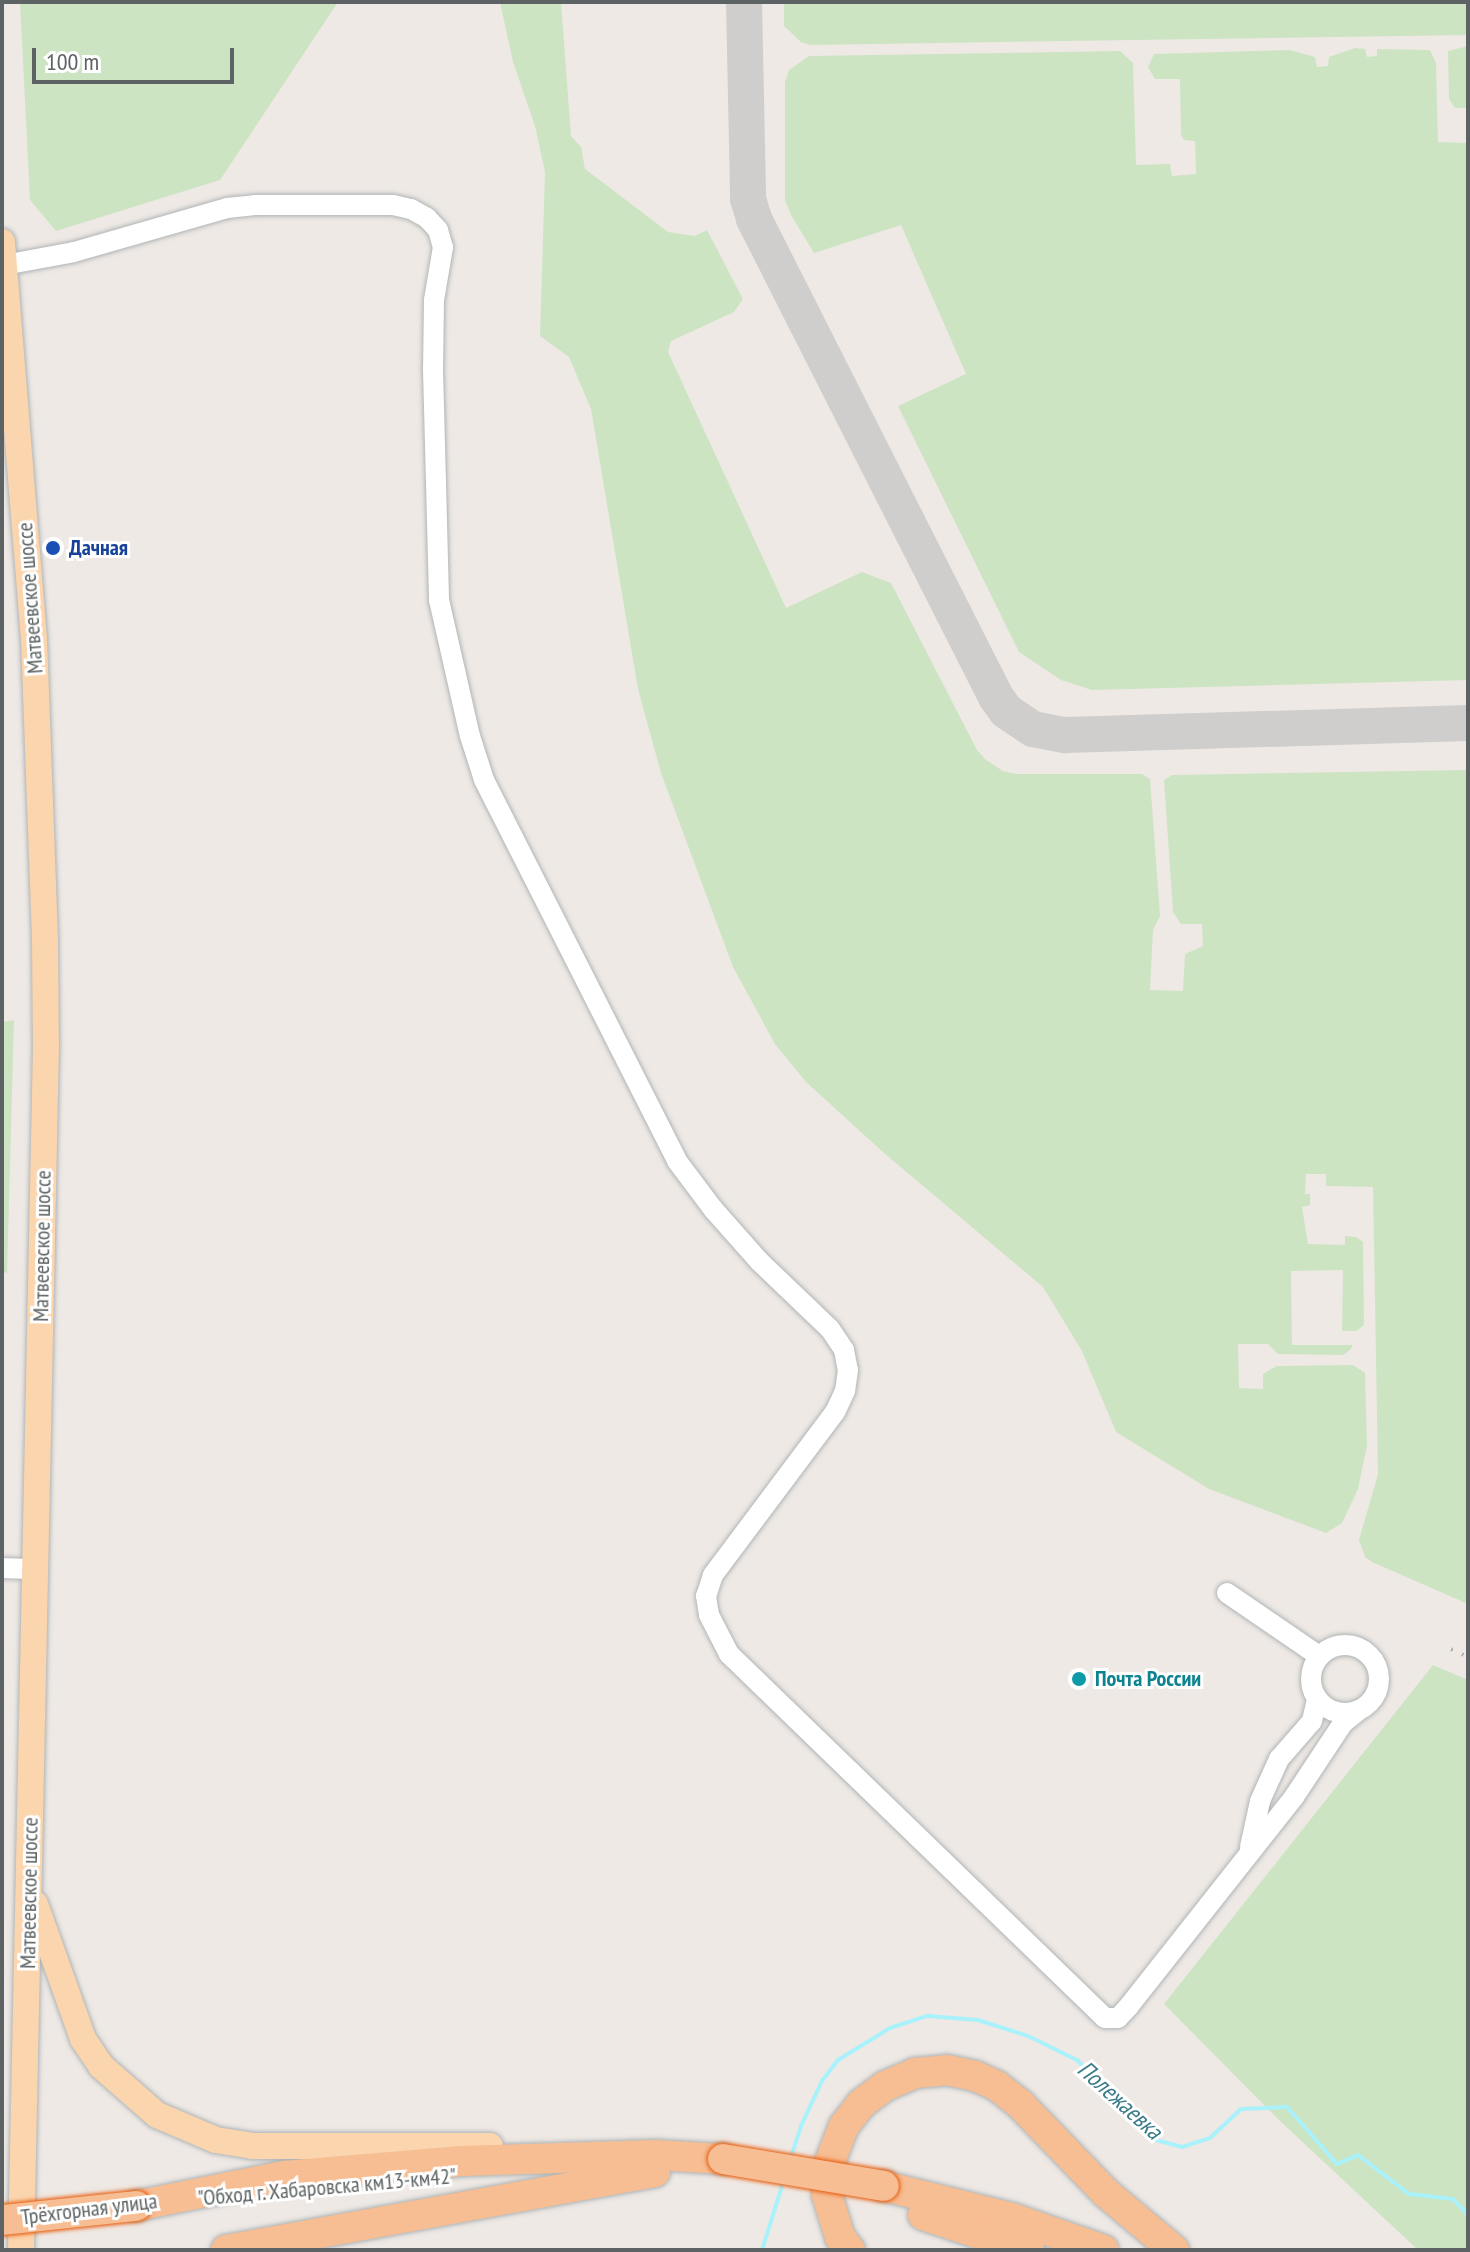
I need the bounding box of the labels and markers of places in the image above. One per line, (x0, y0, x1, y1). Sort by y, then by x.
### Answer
place label: Дачная (69, 535, 128, 561)
marker: Дачная (44, 539, 62, 557)
place label: Почта России (1095, 1666, 1201, 1692)
marker: Почта России (1070, 1670, 1088, 1688)

